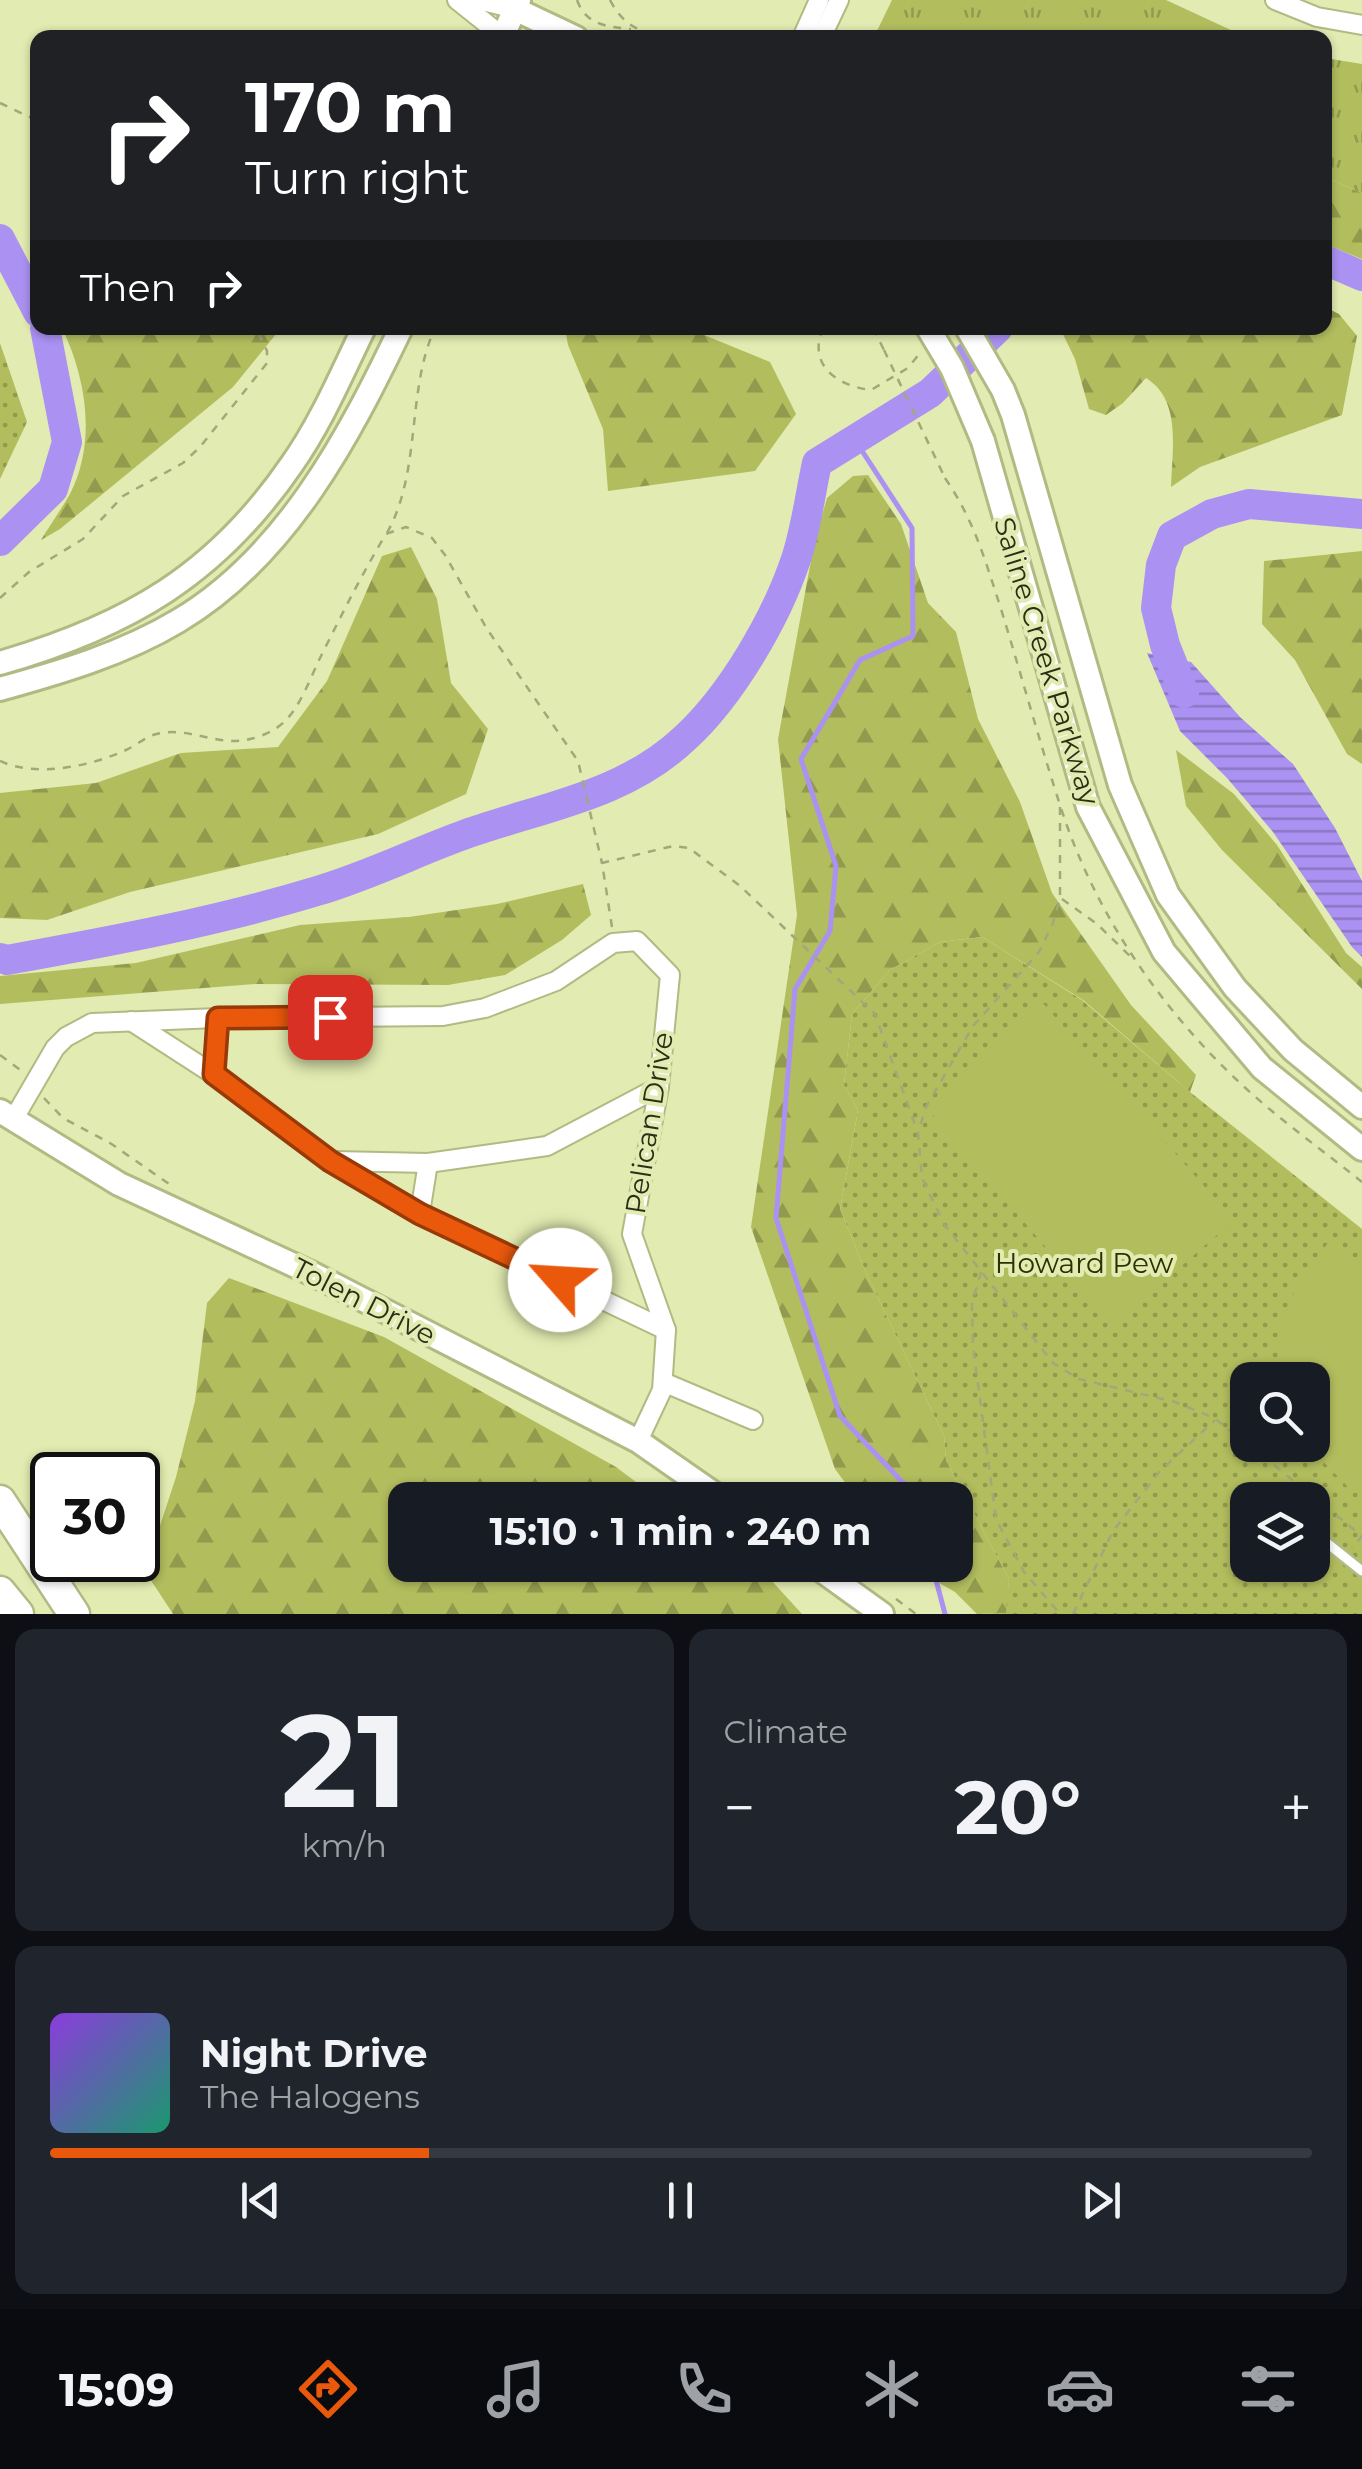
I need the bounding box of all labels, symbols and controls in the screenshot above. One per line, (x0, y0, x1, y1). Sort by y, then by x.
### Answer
text: 170 m (245, 64, 455, 150)
icon: right (80, 70, 210, 200)
text: Turn right (245, 150, 470, 205)
icon: right (196, 260, 251, 315)
text: Then (80, 264, 176, 311)
street label: Saline Creek Parkway (987, 513, 1107, 810)
pin (288, 975, 373, 1060)
icon: arrive (303, 990, 358, 1045)
street label: Pelican Drive (618, 1030, 680, 1216)
position arrow (508, 1228, 612, 1332)
park label: Howard Pew (995, 1246, 1174, 1280)
street label: Tolen Drive (287, 1250, 441, 1352)
map controls (1230, 1362, 1330, 1582)
button: search (1230, 1362, 1330, 1462)
speed limit sign: 30 (30, 1452, 160, 1582)
button: layers (1230, 1482, 1330, 1582)
text: 15:10 · 1 min · 240 m (490, 1508, 871, 1555)
text: 21 (280, 1681, 408, 1840)
text: Climate (724, 1712, 848, 1751)
text: 20° (954, 1761, 1081, 1853)
text: − (724, 1774, 755, 1841)
text: + (1280, 1774, 1312, 1841)
text: km/h (302, 1826, 387, 1865)
text: Night Drive (200, 2030, 427, 2077)
text: The Halogens (200, 2077, 420, 2116)
icon: previous (233, 2173, 288, 2228)
icon: pause (653, 2173, 708, 2228)
icon: next (1074, 2173, 1129, 2228)
icon: directions (293, 2354, 363, 2424)
icon: music (481, 2354, 551, 2424)
icon: phone (669, 2354, 739, 2424)
icon: climate (857, 2354, 927, 2424)
icon: car (1045, 2354, 1115, 2424)
icon: filters (1233, 2354, 1303, 2424)
text: 15:09 (59, 2362, 174, 2417)

